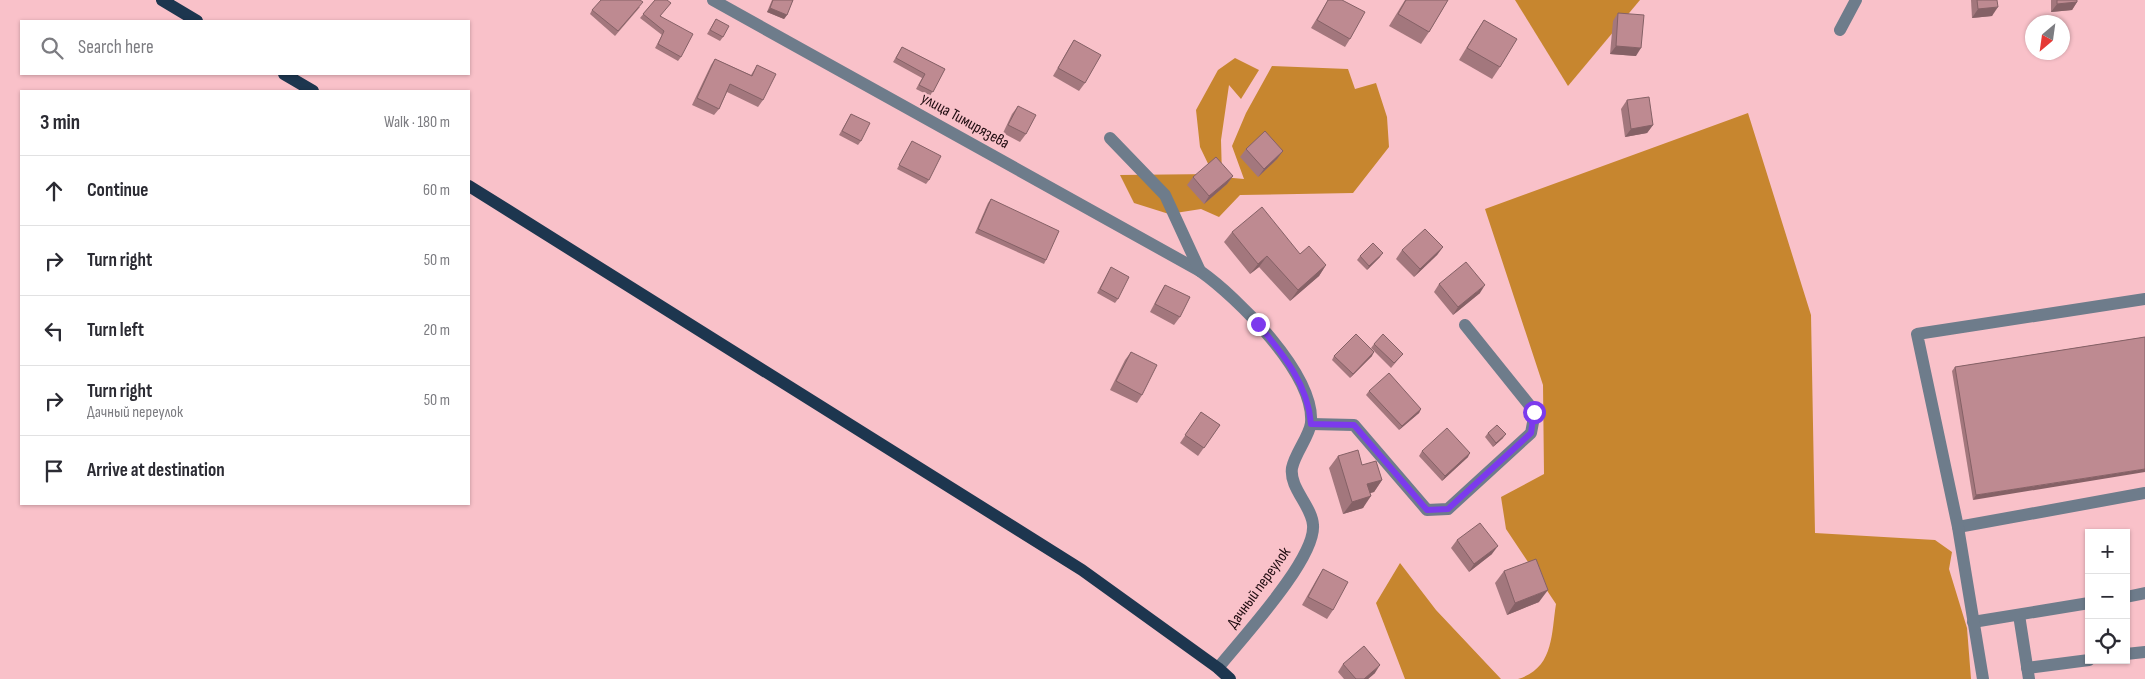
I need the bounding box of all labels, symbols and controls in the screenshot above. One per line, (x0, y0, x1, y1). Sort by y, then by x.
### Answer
north arrow (2025, 15, 2070, 60)
search box (20, 20, 470, 75)
icon: search (38, 34, 66, 62)
text: Search here (78, 36, 154, 59)
street label: улица Тимирязева (917, 89, 1013, 153)
text: 3 min (40, 110, 80, 135)
text: Walk · 180 m (384, 113, 450, 132)
icon: ahead (40, 177, 68, 205)
text: Continue (87, 179, 148, 202)
text: 60 m (423, 181, 450, 200)
icon: right (40, 247, 68, 275)
text: Turn right (87, 249, 152, 272)
text: 50 m (424, 251, 450, 270)
route end (1247, 313, 1270, 336)
icon: left (40, 317, 68, 345)
text: Turn left (87, 319, 144, 342)
text: 20 m (423, 321, 450, 340)
text: Turn right (87, 380, 152, 403)
icon: right (40, 387, 68, 415)
text: 50 m (424, 391, 450, 410)
route start (1523, 401, 1546, 424)
text: Дачный переулок (87, 403, 183, 422)
icon: arrive (40, 457, 68, 485)
text: Arrive at destination (87, 459, 225, 482)
map controls (2085, 529, 2130, 664)
button: + (2085, 529, 2130, 574)
street label: Дачный переулок (1223, 543, 1295, 632)
button: − (2085, 574, 2130, 619)
button: locate (2085, 619, 2130, 664)

